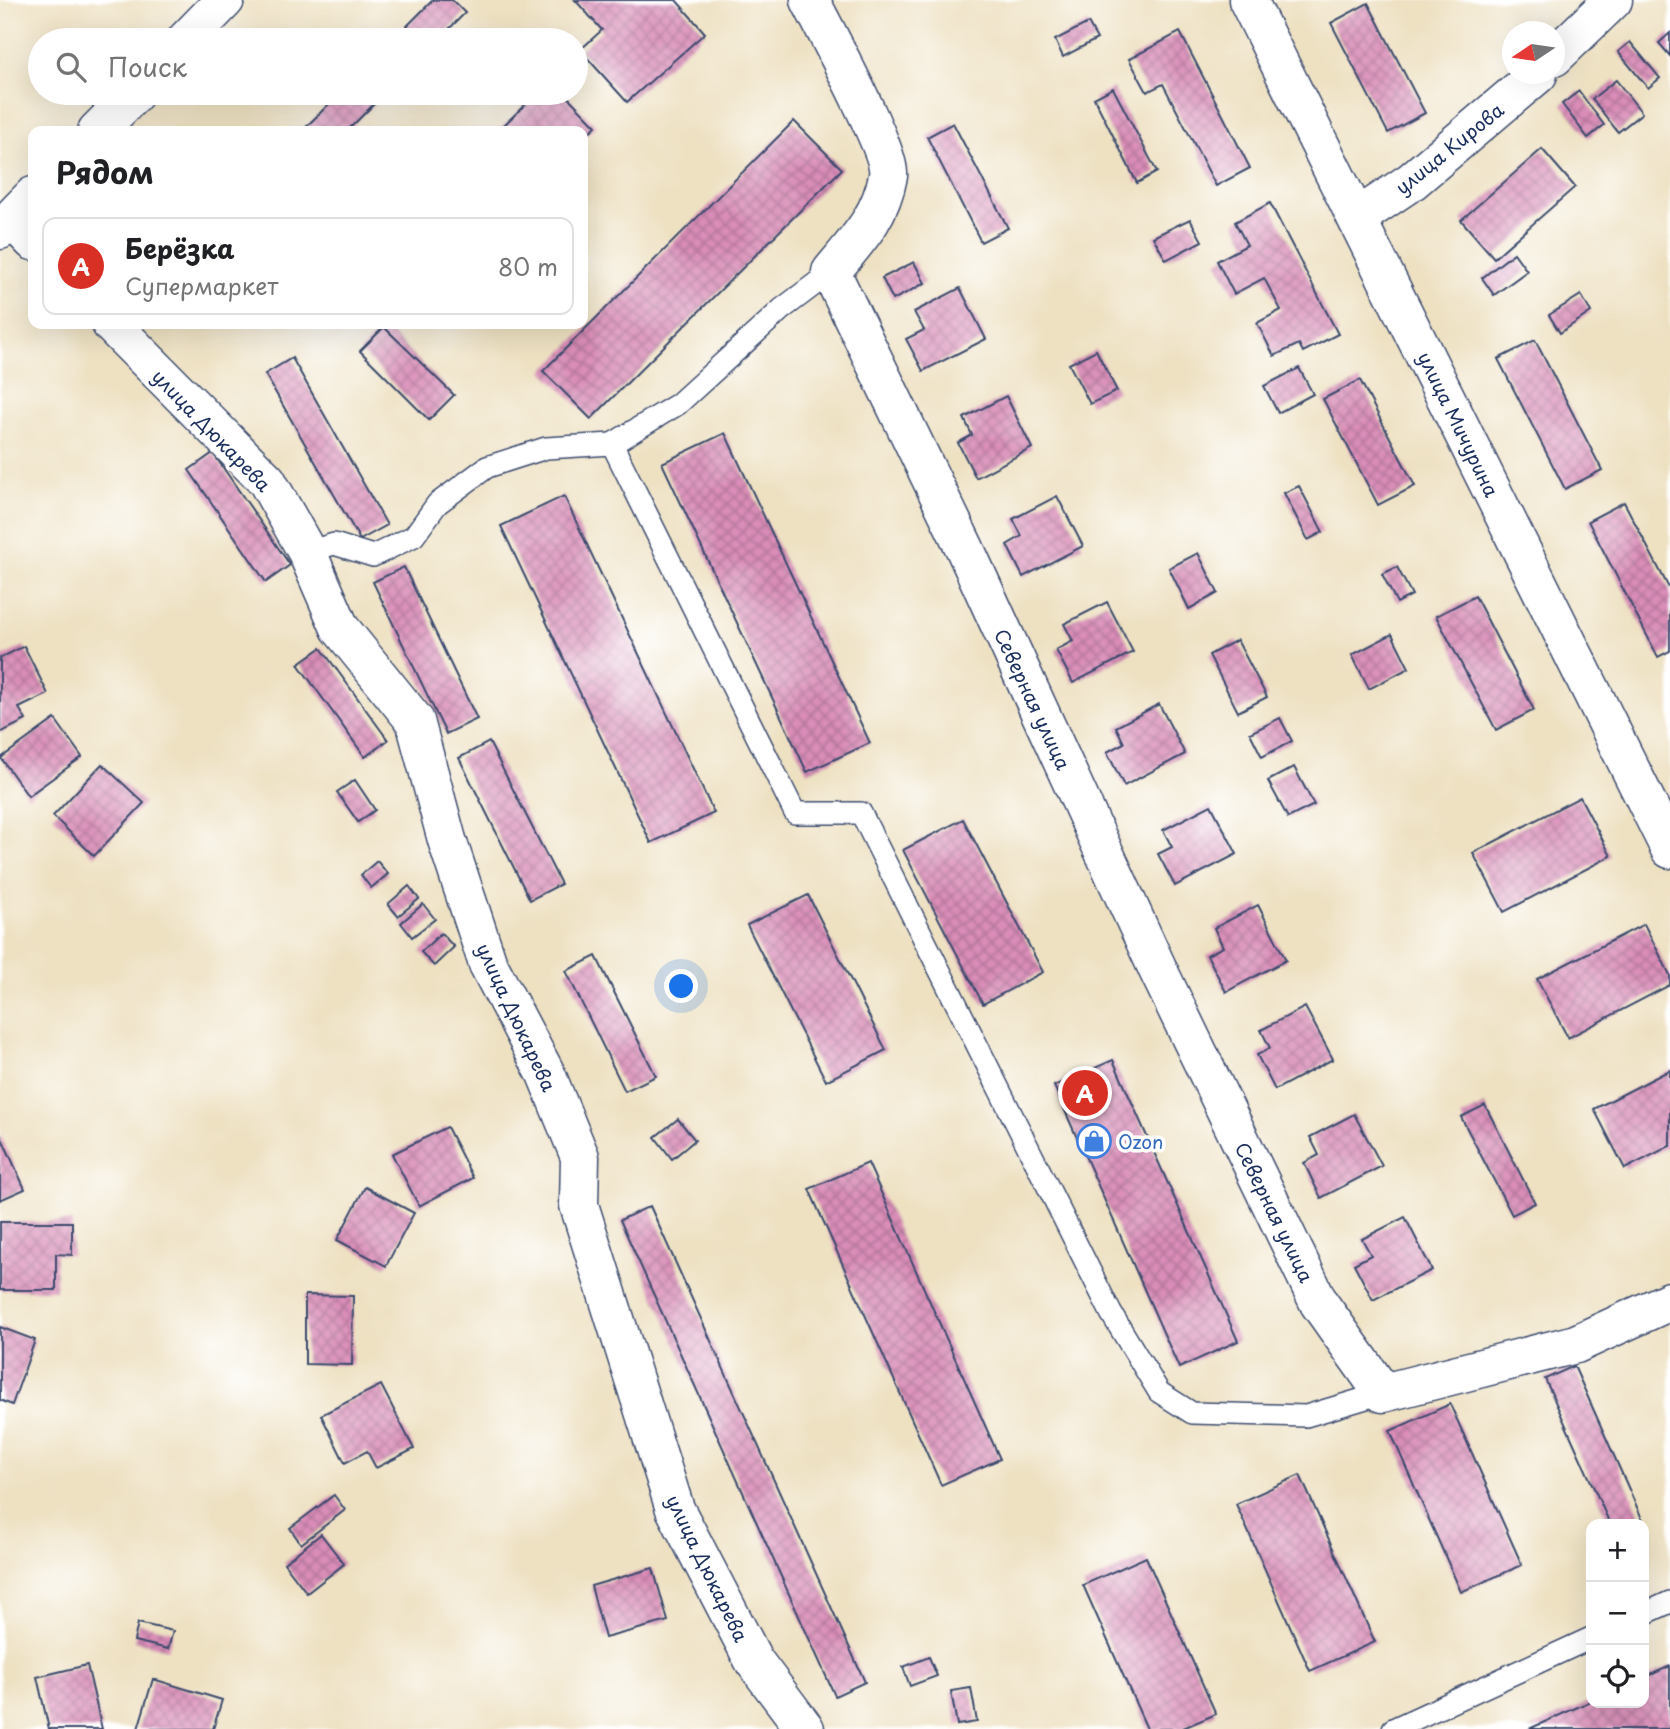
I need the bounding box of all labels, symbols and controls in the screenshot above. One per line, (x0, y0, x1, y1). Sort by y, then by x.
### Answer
north arrow (1502, 21, 1565, 84)
search box (28, 28, 588, 105)
text: Поиск (108, 47, 187, 86)
icon: search (52, 48, 90, 86)
street label: улица Кирова (1389, 95, 1509, 201)
text: Рядом (56, 149, 154, 194)
text: Берёзка (125, 229, 235, 268)
text: A (72, 249, 90, 284)
text: 80 m (498, 249, 558, 284)
text: Супермаркет (125, 268, 279, 303)
street label: улица Мичурина (1412, 347, 1506, 501)
street label: улица Дюкарева (146, 362, 278, 498)
street label: Северная улица (988, 624, 1078, 774)
street label: улица Дюкарева (470, 938, 564, 1096)
your location (664, 969, 698, 1003)
pin: A (1062, 1067, 1108, 1119)
shop icon: Ozon (1075, 1122, 1113, 1160)
place label: Ozon (1118, 1127, 1163, 1155)
street label: Северная улица (1229, 1137, 1321, 1287)
street label: улица Дюкарева (660, 1490, 756, 1647)
map controls (1586, 1519, 1649, 1708)
button: + (1586, 1519, 1649, 1582)
button: − (1586, 1582, 1649, 1645)
button: locate (1586, 1645, 1649, 1708)

